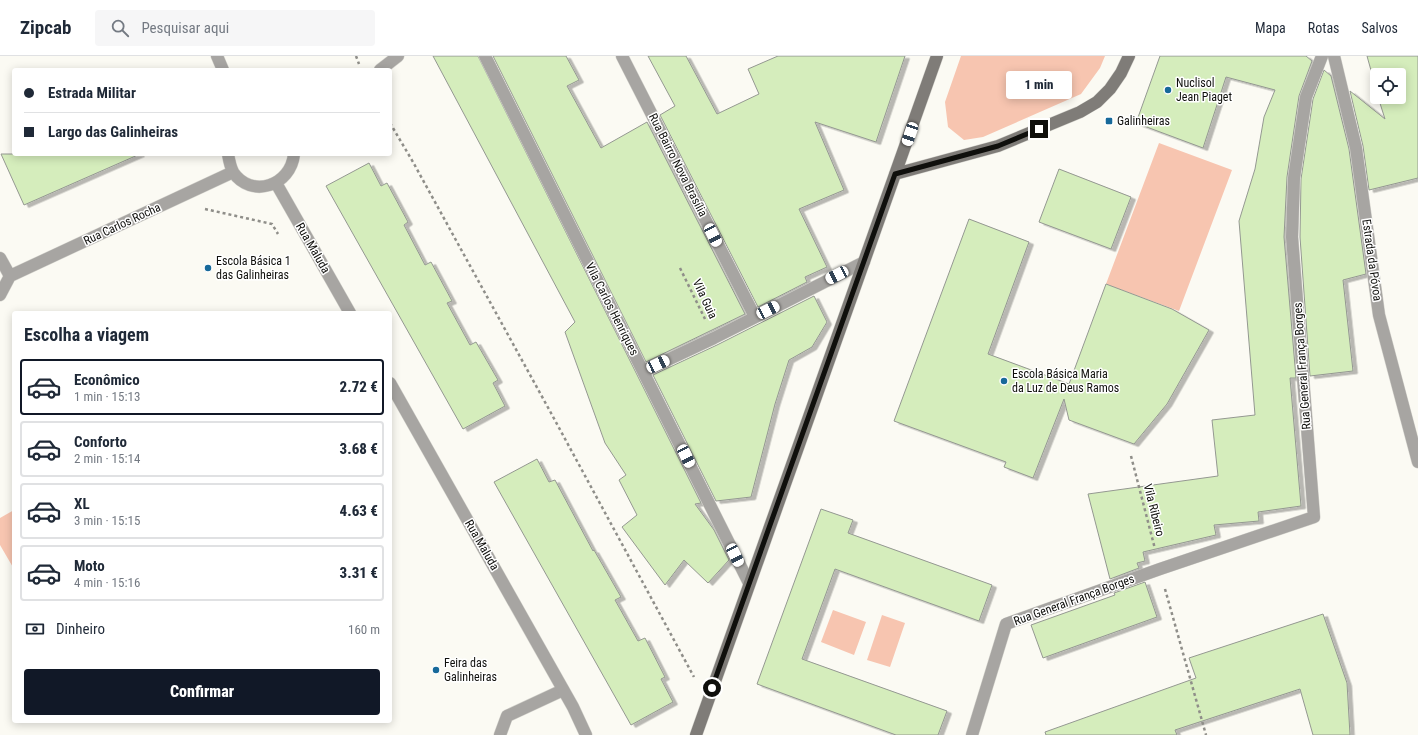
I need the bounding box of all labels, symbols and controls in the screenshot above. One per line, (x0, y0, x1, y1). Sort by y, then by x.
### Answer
search box (95, 10, 375, 46)
text: Zipcab (20, 16, 71, 39)
icon: search (109, 17, 131, 39)
text: Pesquisar aqui (141, 19, 229, 37)
text: Mapa (1255, 20, 1286, 36)
text: Rotas (1308, 20, 1340, 36)
text: Salvos (1362, 20, 1398, 36)
map controls (1370, 68, 1406, 104)
button: locate (1370, 68, 1406, 104)
callout: 1 min (1006, 71, 1072, 99)
place label: Nuclisol Jean Piaget (1176, 76, 1232, 104)
text: 1 min (1025, 77, 1053, 92)
text: Estrada Militar (48, 84, 136, 102)
marker: Nuclisol Jean Piaget (1163, 85, 1173, 95)
street label: Rua Bairro Nova Brasília (646, 111, 710, 219)
place label: Galinheiras (1117, 114, 1170, 128)
marker: Galinheiras (1104, 116, 1114, 126)
route end (1030, 120, 1048, 138)
car (900, 121, 920, 147)
text: Largo das Galinheiras (48, 123, 178, 141)
street label: Rua Carlos Rocha (81, 200, 163, 248)
street label: Estrada da Póvoa (1359, 218, 1385, 302)
street label: Rua Maluda (293, 220, 333, 276)
car (702, 222, 724, 248)
place label: Escola Básica 1 das Galinheiras (216, 254, 291, 282)
street label: Vila Carlos Henriques (583, 260, 641, 358)
marker: Escola Básica 1 das Galinheiras (203, 263, 213, 273)
car (824, 264, 850, 286)
street label: Vila Guia (690, 277, 720, 321)
car (755, 299, 781, 321)
street label: Rua General França Borges (1291, 302, 1313, 430)
text: Escolha a viagem (24, 324, 149, 345)
car (645, 353, 671, 375)
place label: Escola Básica Maria da Luz de Deus Ramos (1012, 367, 1119, 395)
icon: car (26, 369, 62, 405)
text: Econômico (74, 371, 140, 389)
marker: Escola Básica Maria da Luz de Deus Ramos (999, 376, 1009, 386)
text: 2.72 € (340, 378, 378, 396)
text: 1 min · 15:13 (74, 389, 140, 404)
icon: car (26, 431, 62, 467)
text: Conforto (74, 433, 127, 451)
text: 3.68 € (340, 440, 378, 458)
car (675, 443, 697, 469)
text: 2 min · 15:14 (74, 451, 140, 466)
street label: Vila Ribeiro (1141, 482, 1167, 538)
icon: car (26, 493, 62, 529)
text: XL (74, 495, 90, 513)
text: 4.63 € (340, 502, 378, 520)
text: 3 min · 15:15 (74, 513, 140, 528)
street label: Rua Maluda (462, 517, 502, 573)
car (724, 542, 746, 568)
icon: car (26, 555, 62, 591)
text: Moto (74, 557, 105, 575)
text: 3.31 € (340, 564, 378, 582)
street label: Rua General França Borges (1012, 572, 1136, 628)
text: 4 min · 15:16 (74, 575, 140, 590)
icon: cash (24, 618, 46, 640)
text: Dinheiro (56, 620, 105, 638)
text: 160 m (348, 622, 380, 637)
place label: Feira das Galinheiras (444, 656, 497, 684)
marker: Feira das Galinheiras (431, 665, 441, 675)
button: Confirmar (24, 669, 380, 715)
route start (703, 679, 721, 697)

